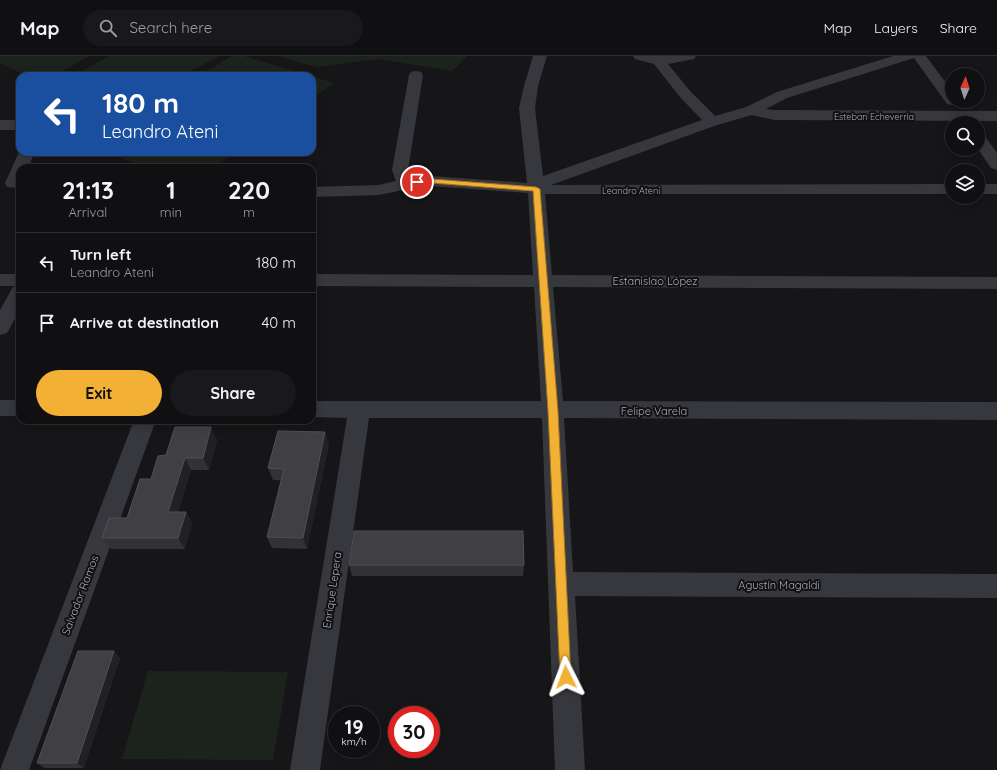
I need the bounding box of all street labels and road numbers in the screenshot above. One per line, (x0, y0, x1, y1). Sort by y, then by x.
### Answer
street label: Esteban Echeverría (834, 111, 914, 122)
street label: Leandro Ateni (602, 185, 660, 196)
street label: Estanislao López (612, 274, 698, 288)
street label: Felipe Varela (621, 404, 687, 418)
street label: Enrique Lepera (320, 551, 344, 629)
street label: Salvador Ramos (58, 553, 102, 637)
street label: Agustín Magaldi (738, 578, 820, 592)

